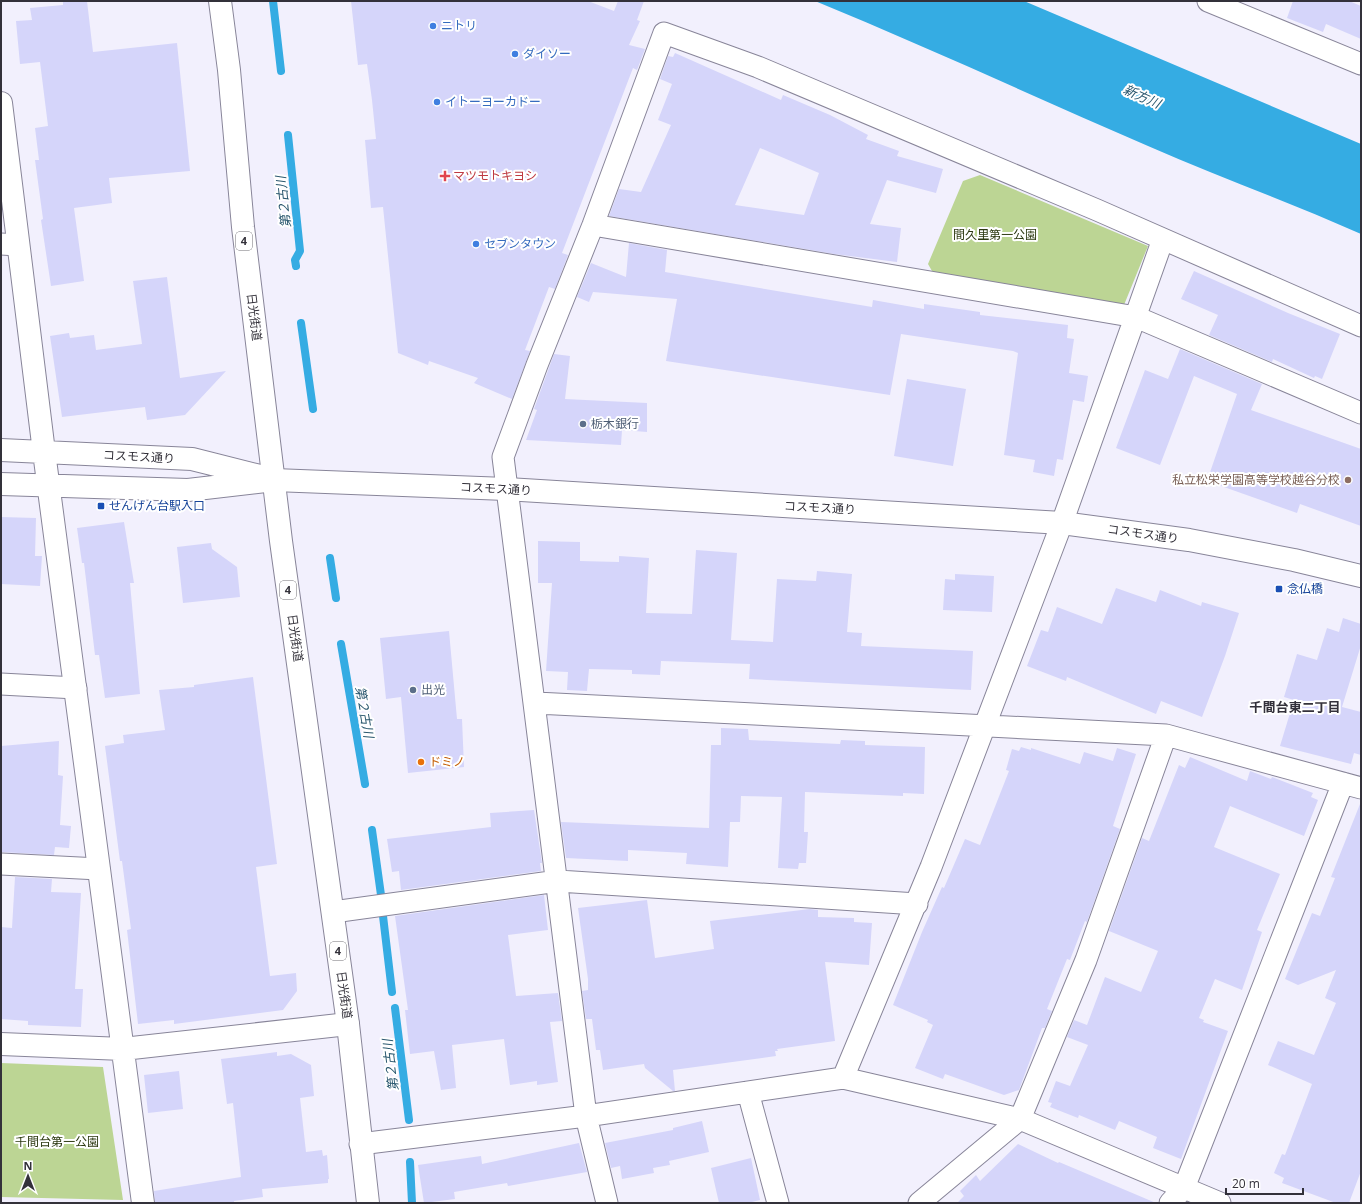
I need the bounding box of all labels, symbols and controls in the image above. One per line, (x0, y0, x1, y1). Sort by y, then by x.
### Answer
place label: ニトリ (441, 17, 477, 34)
marker: ニトリ (428, 21, 438, 31)
place label: ダイソー (523, 45, 571, 62)
marker: ダイソー (510, 49, 520, 59)
water label: 新方川 (1121, 80, 1165, 113)
place label: イトーヨーカドー (445, 93, 541, 110)
marker: イトーヨーカドー (432, 97, 442, 107)
place label: マツモトキヨシ (453, 167, 537, 184)
marker: マツモトキヨシ (440, 171, 450, 181)
water label: 第２古川 (271, 173, 295, 229)
park label: 間久里第一公園 (953, 226, 1037, 243)
road number: 4 (236, 232, 252, 250)
place label: セブンタウン (484, 235, 556, 252)
marker: セブンタウン (471, 239, 481, 249)
street label: 日光街道 (243, 292, 266, 342)
place label: 栃木銀行 (591, 415, 639, 432)
marker: 栃木銀行 (578, 419, 588, 429)
street label: コスモス通り (103, 446, 175, 467)
place label: 私立松栄学園高等学校越谷分校 (1172, 471, 1340, 488)
marker: 私立松栄学園高等学校越谷分校 (1343, 475, 1353, 485)
street label: コスモス通り (460, 478, 532, 499)
place label: せんげん台駅入口 (109, 497, 205, 514)
street label: コスモス通り (784, 497, 856, 518)
marker: せんげん台駅入口 (96, 501, 106, 511)
street label: コスモス通り (1106, 520, 1180, 547)
place label: 念仏橋 (1287, 580, 1323, 597)
road number: 4 (280, 581, 296, 599)
marker: 念仏橋 (1274, 584, 1284, 594)
street label: 日光街道 (284, 613, 307, 663)
place label: 出光 (421, 681, 445, 698)
water label: 第２古川 (352, 685, 379, 741)
marker: 出光 (408, 685, 418, 695)
district label: 千間台東二丁目 (1249, 698, 1341, 716)
place label: ドミノ (429, 753, 465, 770)
marker: ドミノ (416, 757, 426, 767)
road number: 4 (330, 942, 346, 960)
street label: 日光街道 (333, 970, 356, 1020)
water label: 第２古川 (378, 1036, 402, 1092)
park label: 千間台第一公園 (15, 1133, 99, 1150)
north arrow (8, 1156, 48, 1196)
text: N (24, 1158, 32, 1173)
scale bar (1226, 1170, 1303, 1196)
text: 20 m (1232, 1175, 1260, 1192)

